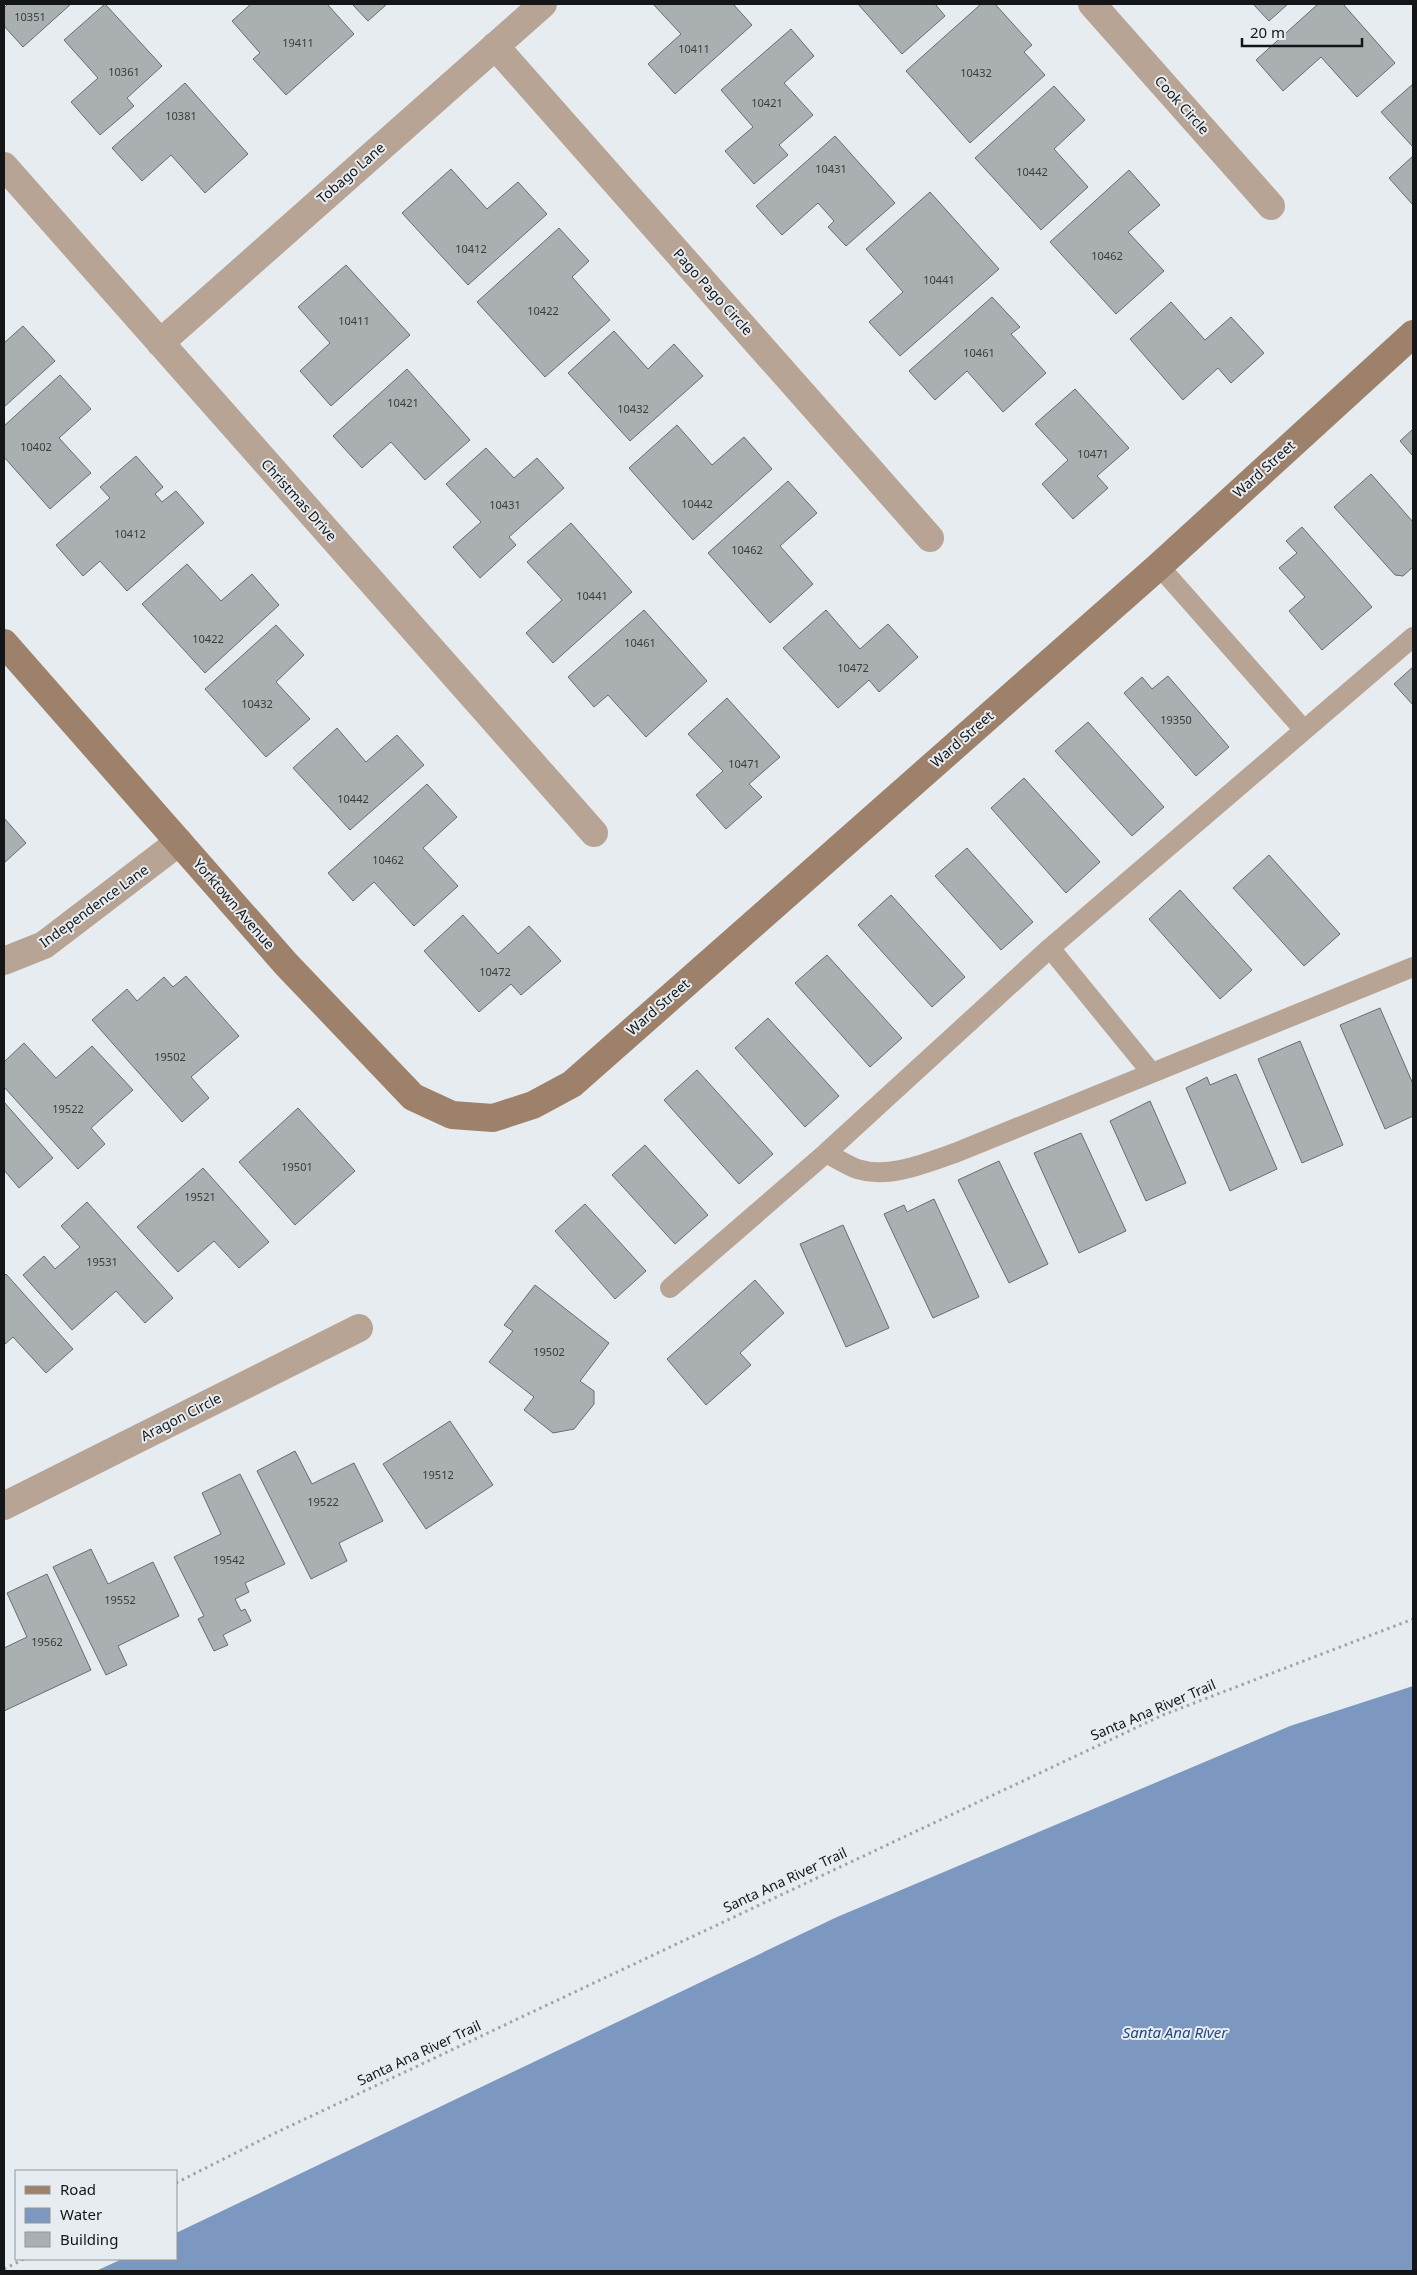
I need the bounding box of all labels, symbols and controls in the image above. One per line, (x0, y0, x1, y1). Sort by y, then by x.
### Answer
house number: 10351 (14, 9, 46, 24)
scale bar (1242, 15, 1362, 47)
text: 20 m (1250, 22, 1285, 42)
house number: 19411 (282, 35, 314, 50)
house number: 10411 (678, 41, 710, 56)
house number: 10361 (108, 64, 140, 79)
house number: 10432 (960, 65, 992, 80)
street label: Cook Circle (1151, 71, 1214, 138)
house number: 10421 (751, 95, 783, 110)
house number: 10381 (165, 108, 197, 123)
street label: Tobago Lane (313, 138, 389, 207)
house number: 10431 (815, 161, 847, 176)
house number: 10442 (1016, 164, 1048, 179)
house number: 10412 (455, 241, 487, 256)
street label: Pago Pago Circle (669, 244, 757, 339)
house number: 10462 (1091, 248, 1123, 263)
house number: 10441 (923, 272, 955, 287)
house number: 10422 (527, 303, 559, 318)
house number: 10411 (338, 313, 370, 328)
house number: 10461 (963, 345, 995, 360)
house number: 10421 (387, 395, 419, 410)
house number: 10432 (617, 401, 649, 416)
street label: Ward Street (1229, 436, 1299, 502)
house number: 10402 (20, 439, 52, 454)
house number: 10471 (1077, 446, 1109, 461)
street label: Christmas Drive (257, 454, 341, 545)
house number: 10442 (681, 496, 713, 511)
house number: 10431 (489, 497, 521, 512)
house number: 10412 (114, 526, 146, 541)
house number: 10462 (731, 542, 763, 557)
house number: 10441 (576, 588, 608, 603)
house number: 10422 (192, 631, 224, 646)
house number: 10461 (624, 635, 656, 650)
house number: 10472 (837, 660, 869, 675)
house number: 10432 (241, 696, 273, 711)
street label: Ward Street (926, 706, 997, 771)
house number: 19350 (1160, 712, 1192, 727)
house number: 10471 (728, 756, 760, 771)
house number: 10442 (337, 791, 369, 806)
house number: 10462 (372, 852, 404, 867)
street label: Yorktown Avenue (190, 854, 279, 953)
street label: Independence Lane (35, 860, 152, 952)
house number: 10472 (479, 964, 511, 979)
street label: Ward Street (622, 974, 693, 1039)
house number: 19502 (154, 1049, 186, 1064)
house number: 19522 (52, 1101, 84, 1116)
house number: 19501 (281, 1159, 313, 1174)
house number: 19521 (184, 1189, 216, 1204)
house number: 19531 (86, 1254, 118, 1269)
house number: 19502 (533, 1344, 565, 1359)
street label: Aragon Circle (137, 1388, 224, 1445)
house number: 19512 (422, 1467, 454, 1482)
house number: 19522 (307, 1494, 339, 1509)
house number: 19542 (213, 1552, 245, 1567)
house number: 19552 (104, 1592, 136, 1607)
house number: 19562 (31, 1634, 63, 1649)
street label: Santa Ana River Trail (1087, 1675, 1218, 1745)
street label: Santa Ana River Trail (720, 1843, 850, 1917)
street label: Santa Ana River Trail (354, 2016, 484, 2090)
water label: Santa Ana River (1123, 2022, 1228, 2042)
legend (15, 2170, 178, 2260)
text: Road (60, 2179, 96, 2199)
text: Water (60, 2204, 102, 2224)
text: Building (60, 2229, 118, 2249)

